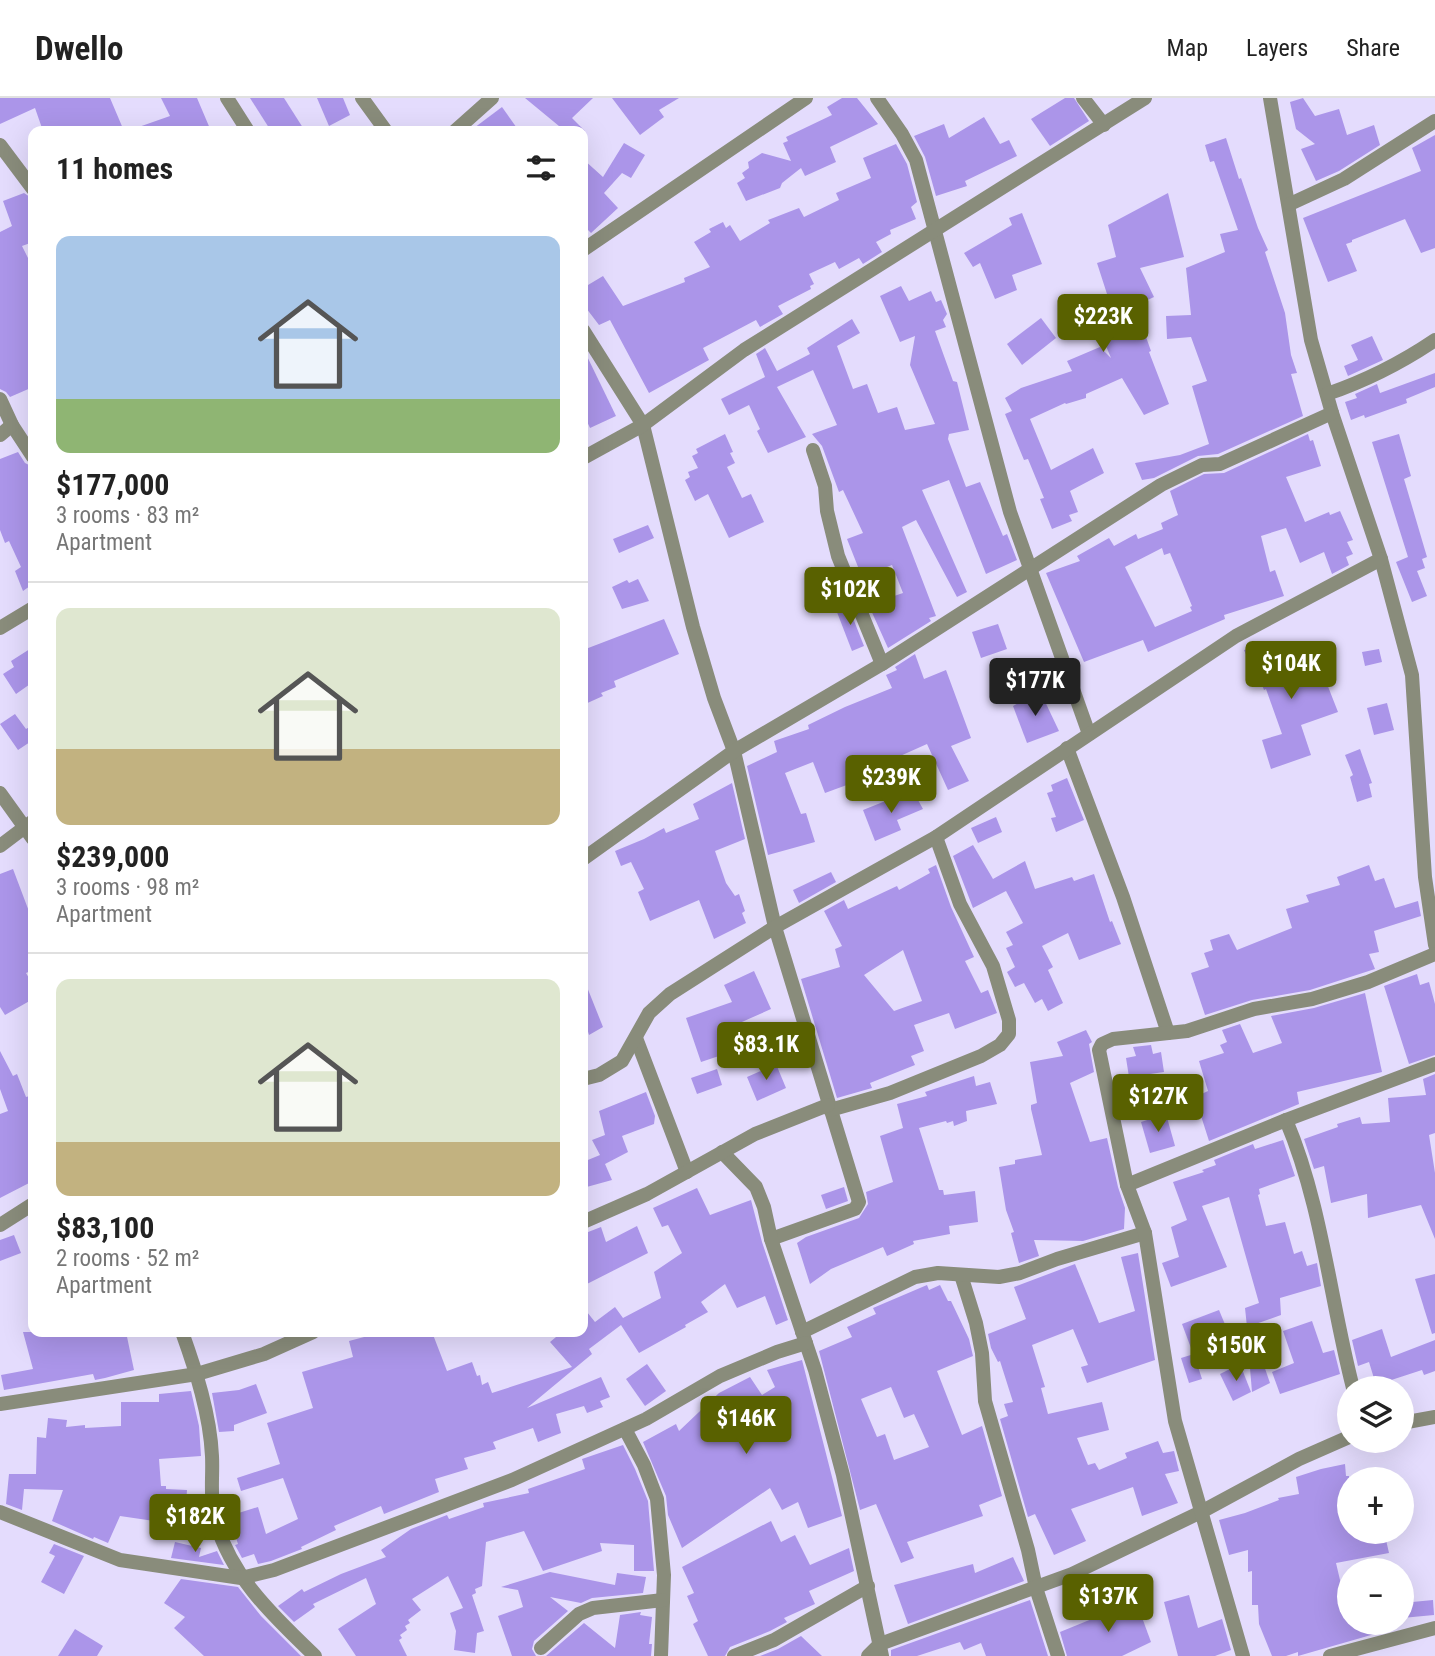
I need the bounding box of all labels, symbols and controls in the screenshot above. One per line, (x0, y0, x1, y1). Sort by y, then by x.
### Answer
text: Dwello (35, 29, 123, 68)
text: Map (1167, 34, 1208, 62)
text: Layers (1246, 34, 1308, 62)
text: Share (1346, 34, 1400, 62)
icon: filters (522, 149, 560, 187)
text: 11 homes (56, 151, 173, 186)
icon: home (245, 281, 371, 407)
pin: $223K (1054, 294, 1152, 354)
text: $223K (1073, 303, 1133, 330)
text: $177,000 (56, 467, 169, 502)
text: 3 rooms · 83 m² (56, 502, 199, 529)
text: Apartment (56, 529, 152, 556)
pin: $102K (801, 568, 899, 627)
text: $102K (820, 576, 880, 603)
pin: $104K (1242, 642, 1340, 701)
text: $104K (1261, 650, 1321, 677)
icon: home (245, 653, 371, 779)
pin: $177K (986, 658, 1084, 718)
text: $177K (1005, 667, 1065, 694)
pin: $239K (842, 756, 940, 815)
text: $239K (861, 764, 921, 791)
text: $239,000 (56, 839, 169, 874)
text: 3 rooms · 98 m² (56, 874, 199, 901)
text: Apartment (56, 901, 152, 928)
pin: $83.1K (709, 1023, 823, 1082)
icon: home (245, 1024, 371, 1150)
text: $83.1K (733, 1031, 799, 1058)
pin: $127K (1109, 1074, 1207, 1134)
text: $127K (1128, 1083, 1188, 1110)
text: $83,100 (56, 1210, 154, 1245)
text: 2 rooms · 52 m² (56, 1245, 199, 1272)
text: Apartment (56, 1272, 152, 1299)
pin: $150K (1187, 1324, 1285, 1383)
text: $150K (1206, 1332, 1266, 1359)
map controls (1337, 1376, 1414, 1635)
button: layers (1337, 1376, 1414, 1453)
pin: $146K (697, 1396, 795, 1456)
text: $146K (716, 1405, 776, 1432)
button: + (1337, 1467, 1414, 1544)
pin: $182K (146, 1494, 244, 1554)
text: $182K (165, 1503, 225, 1530)
button: − (1337, 1558, 1414, 1635)
pin: $137K (1059, 1574, 1157, 1634)
text: $137K (1078, 1583, 1138, 1610)

